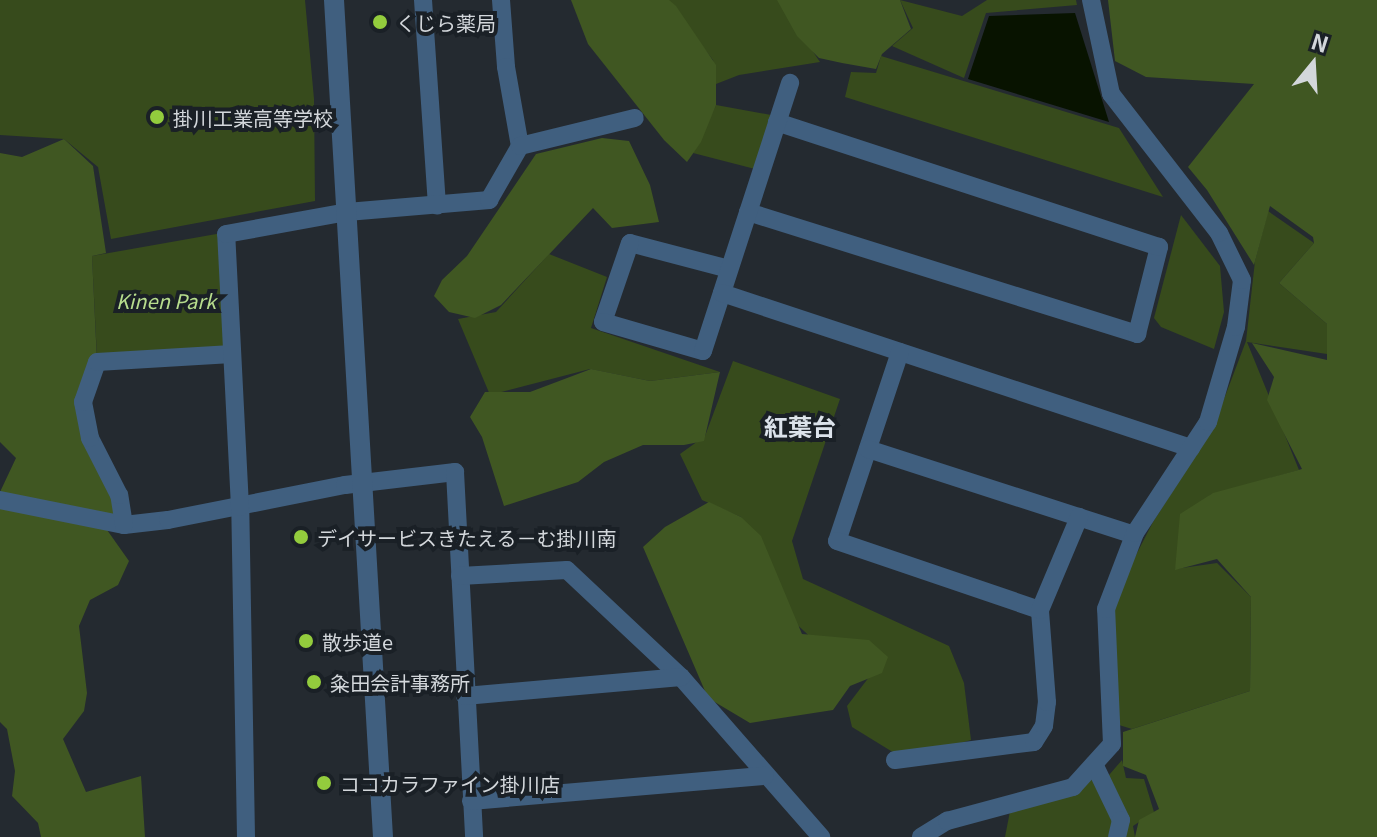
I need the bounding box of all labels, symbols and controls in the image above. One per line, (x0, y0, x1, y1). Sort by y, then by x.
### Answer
place label: くじら薬局 (396, 10, 496, 34)
marker: くじら薬局 (371, 13, 389, 31)
text: N (1308, 23, 1333, 59)
north arrow (1273, 24, 1353, 104)
place label: 掛川工業高等学校 (173, 105, 333, 129)
marker: 掛川工業高等学校 (148, 108, 166, 126)
park label: Kinen Park (116, 288, 216, 312)
district label: 紅葉台 (764, 412, 836, 440)
place label: デイサービスきたえる－む掛川南 (317, 525, 617, 549)
marker: デイサービスきたえる－む掛川南 (292, 528, 310, 546)
place label: 散歩道e (322, 629, 393, 653)
marker: 散歩道e (297, 632, 315, 650)
place label: 粂田会計事務所 (330, 670, 470, 694)
marker: 粂田会計事務所 (305, 673, 323, 691)
place label: ココカラファイン掛川店 (340, 771, 560, 795)
marker: ココカラファイン掛川店 (315, 774, 333, 792)

